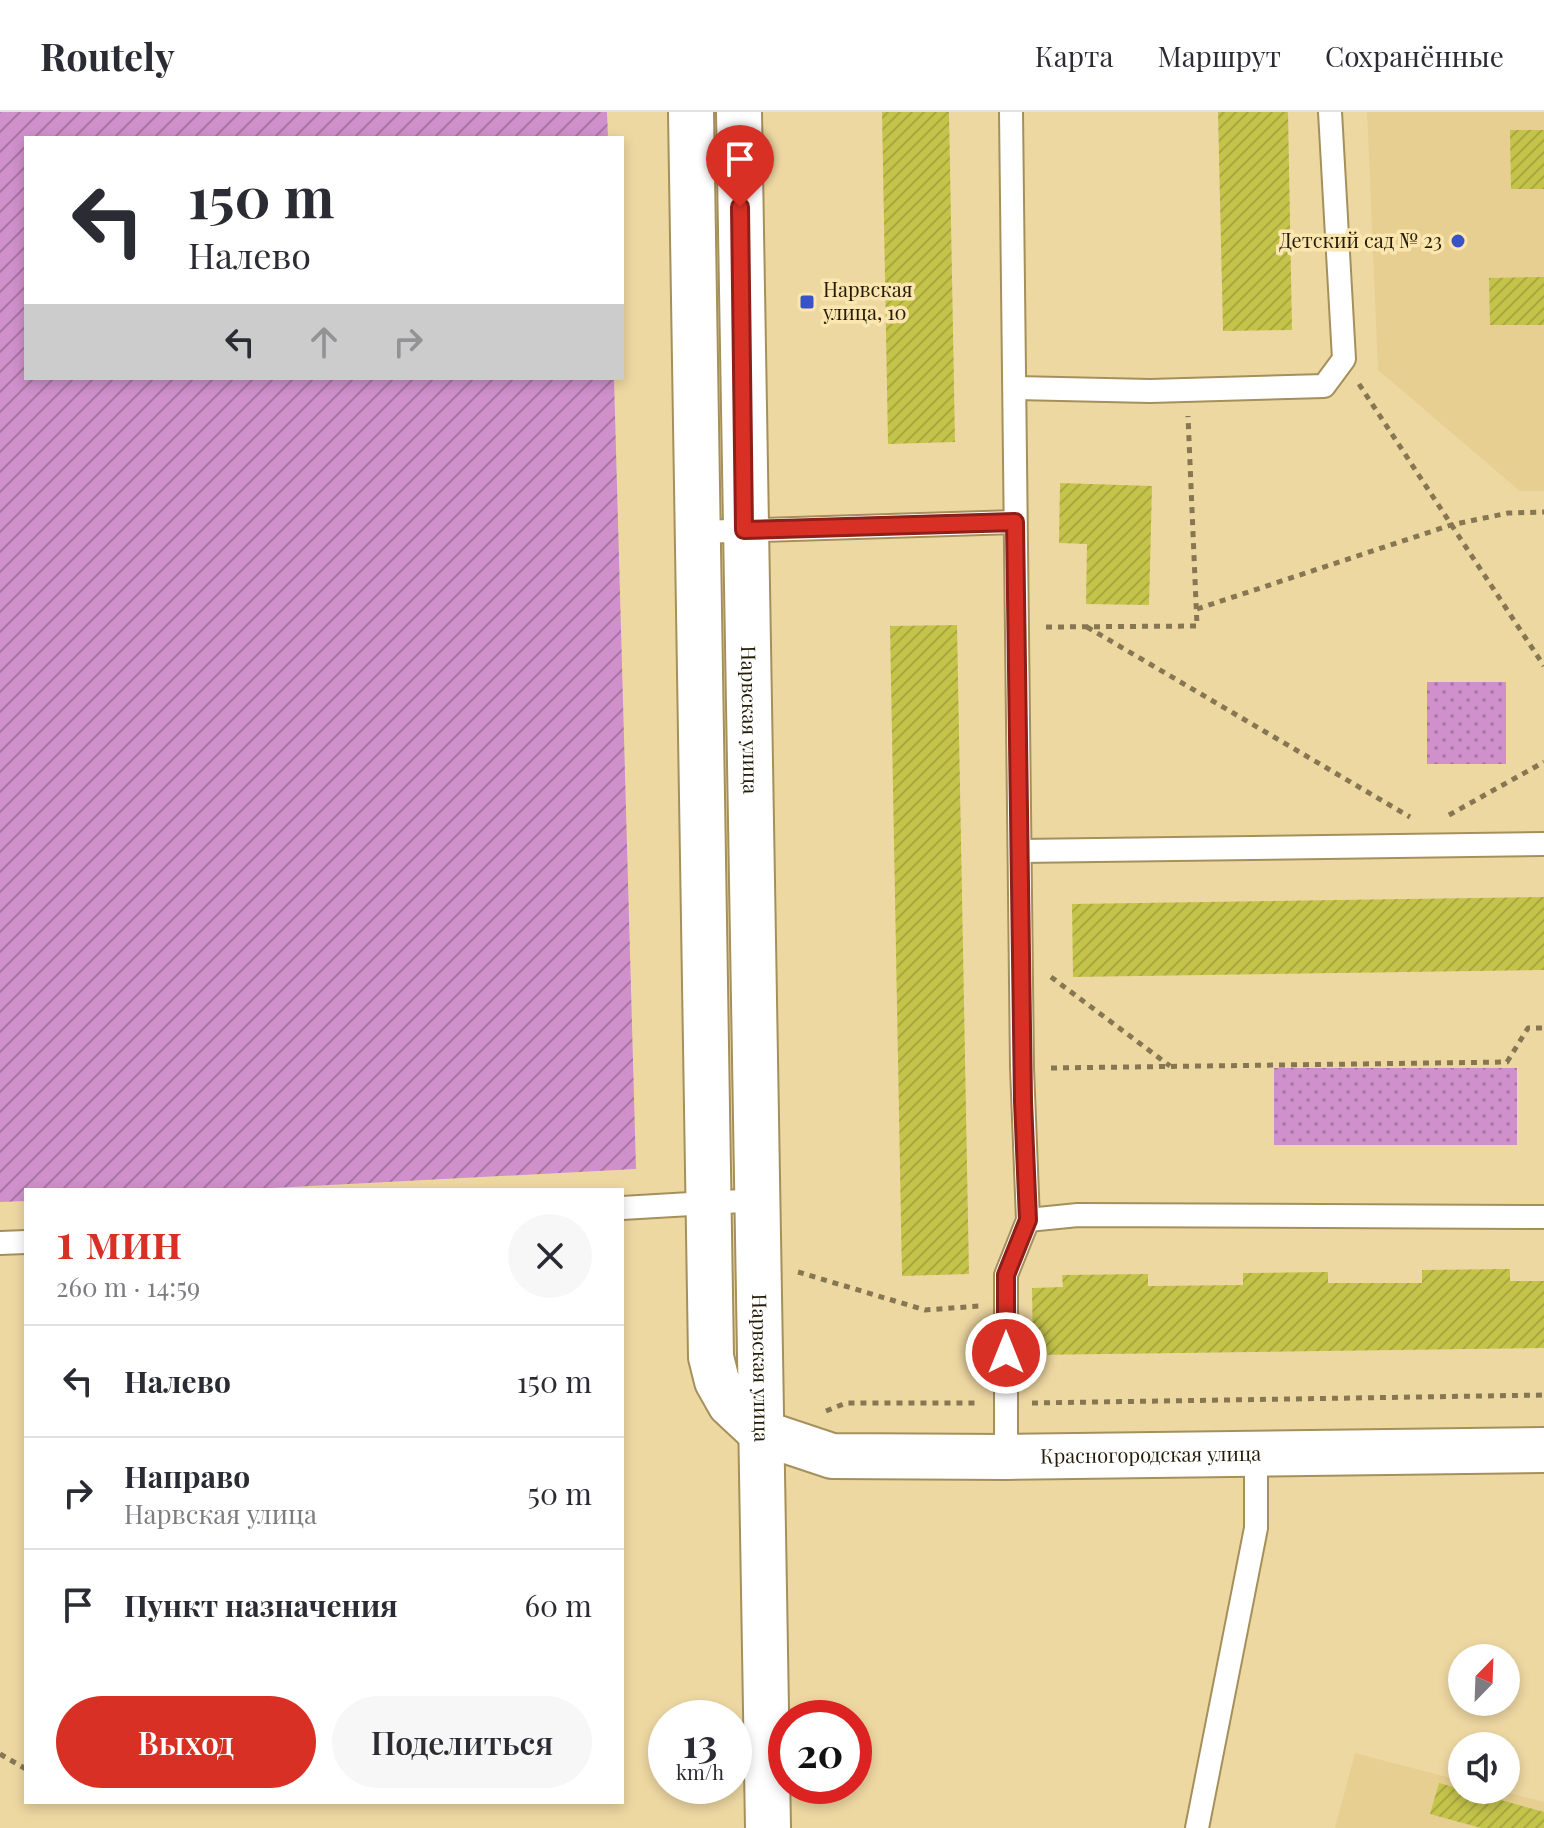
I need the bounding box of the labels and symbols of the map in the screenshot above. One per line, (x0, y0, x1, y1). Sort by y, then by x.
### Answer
pin (706, 125, 774, 207)
place label: Детский сад № 23 (1279, 226, 1442, 253)
marker: Детский сад № 23 (1449, 232, 1467, 250)
place label: Нарвская улица, 10 (822, 275, 913, 325)
marker: Нарвская улица, 10 (798, 293, 816, 311)
street label: Нарвская улица (736, 645, 766, 794)
street label: Нарвская улица (747, 1293, 776, 1442)
position arrow (964, 1311, 1048, 1395)
street label: Красногородская улица (1040, 1439, 1261, 1469)
north arrow (1448, 1644, 1520, 1716)
speed limit sign: 20 (768, 1700, 872, 1804)

